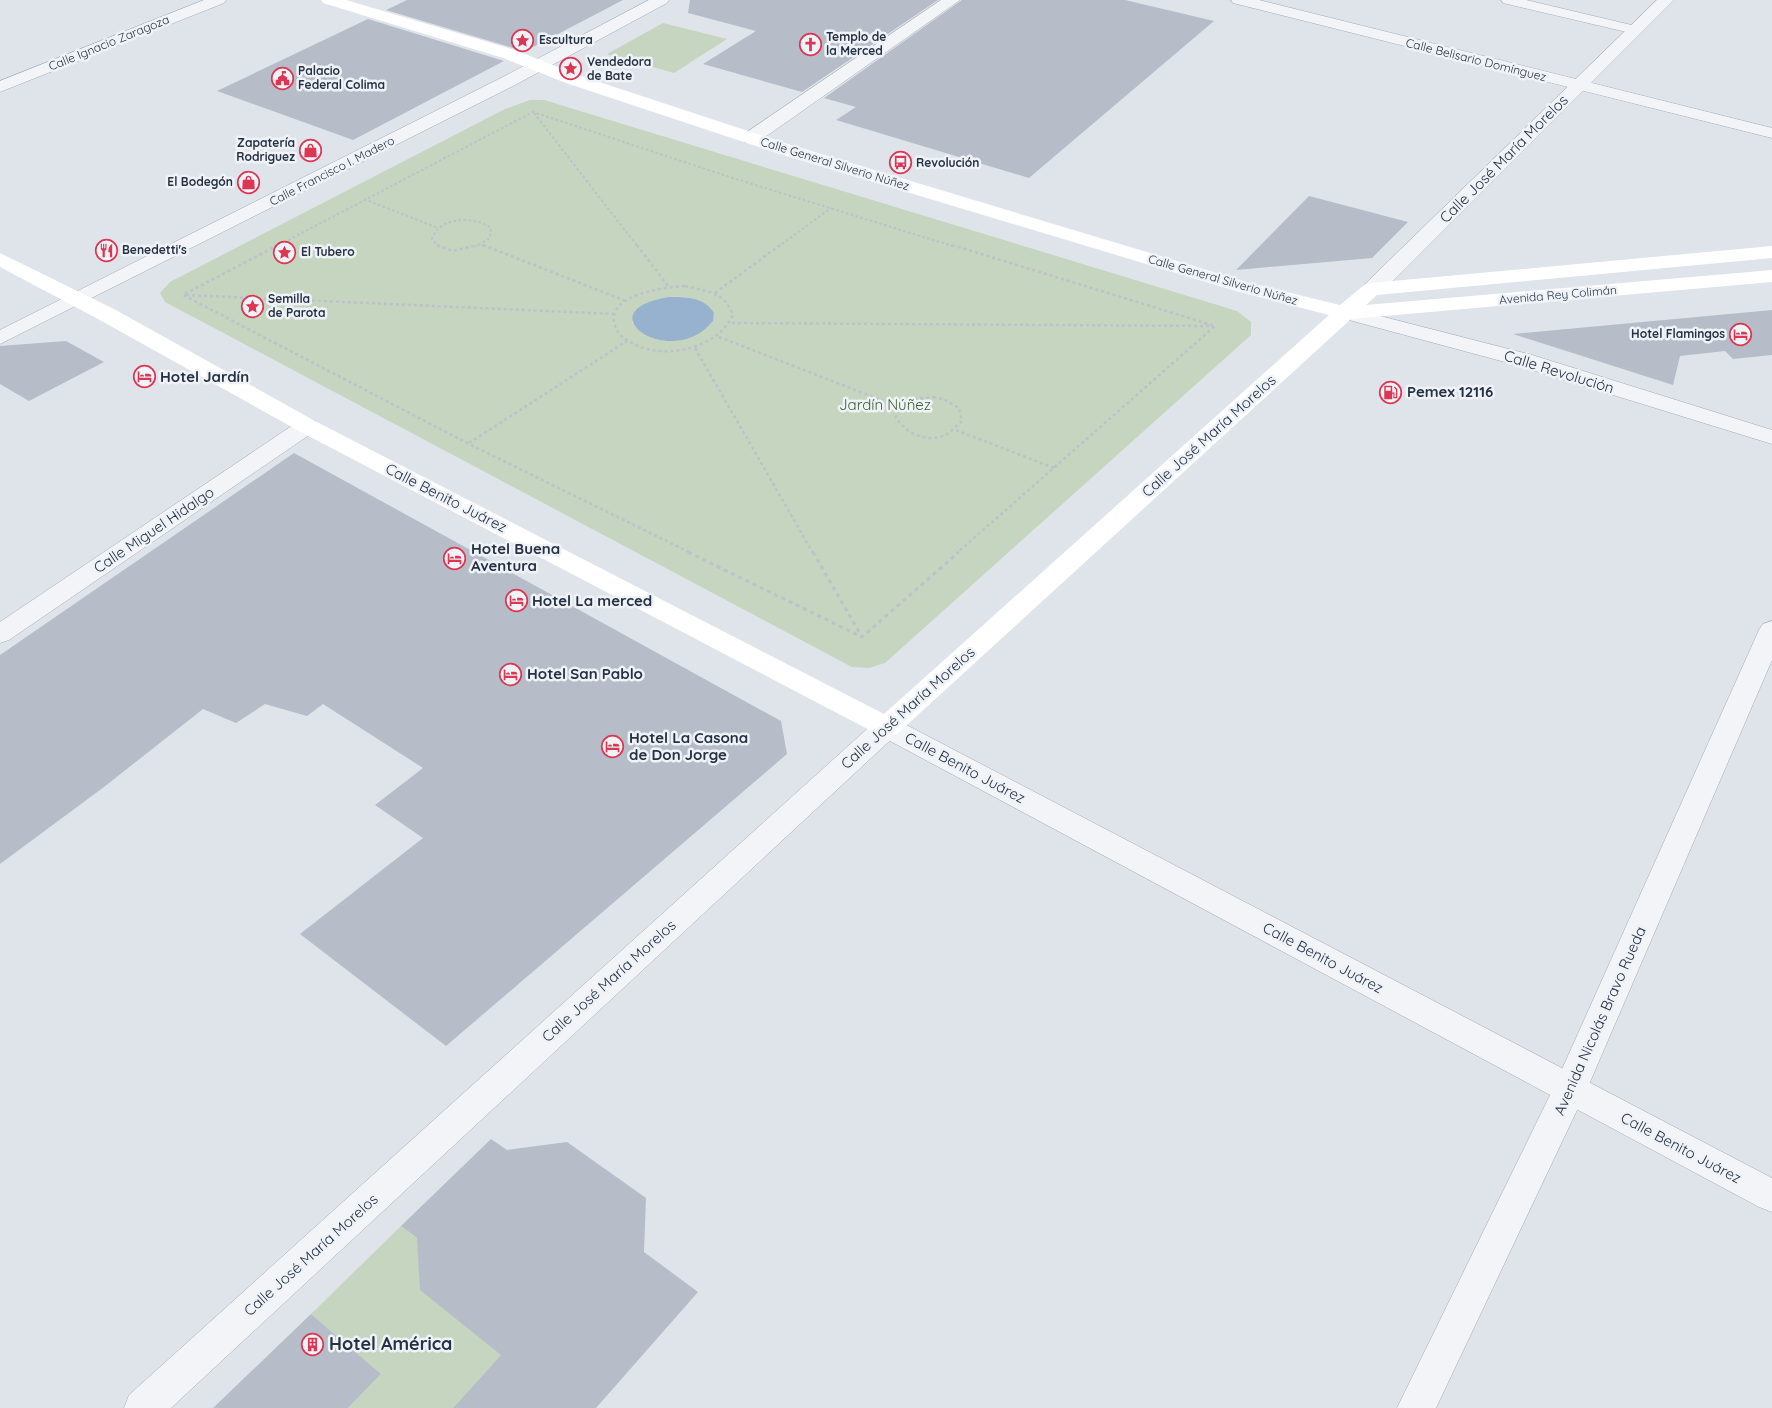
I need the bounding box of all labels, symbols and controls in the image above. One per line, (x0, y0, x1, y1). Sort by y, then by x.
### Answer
street label: Calle Ignacio Zaragoza (46, 11, 171, 74)
place icon: Escultura (511, 28, 535, 52)
place label: Templo de la Merced (826, 29, 886, 58)
place label: Escultura (539, 32, 593, 47)
church icon: Templo de la Merced (798, 32, 822, 56)
street label: Calle Belisario Domínguez (1404, 35, 1548, 84)
place label: Vendedora de Bate (587, 54, 651, 83)
place icon: Vendedora de Bate (559, 57, 583, 81)
place label: Palacio Federal Colima (298, 63, 385, 92)
public building icon: Palacio Federal Colima (270, 66, 294, 90)
street label: Calle José María Morelos (1435, 90, 1572, 227)
street label: Calle Francisco I. Madero (267, 132, 397, 209)
street label: Calle General Silverio Núñez (759, 134, 912, 193)
place label: Zapatería Rodriguez (236, 135, 295, 164)
shop icon: Zapatería Rodriguez (299, 138, 323, 162)
bus stop icon: Revolución (888, 151, 912, 175)
place label: Revolución (916, 155, 979, 170)
shop icon: El Bodegón (237, 170, 261, 194)
place label: El Bodegón (167, 174, 233, 189)
restaurant icon: Benedetti's (94, 238, 118, 262)
place icon: El Tubero (273, 240, 297, 264)
place label: Benedetti's (122, 242, 187, 257)
place label: El Tubero (301, 244, 355, 259)
street label: Calle General Silverio Núñez (1147, 251, 1300, 308)
street label: Avenida Rey Colimán (1498, 282, 1617, 307)
place label: Semilla de Parota (268, 291, 326, 320)
place icon: Semilla de Parota (240, 294, 264, 318)
hotel icon: Hotel Flamingos (1729, 322, 1753, 346)
place label: Hotel Flamingos (1631, 326, 1725, 341)
street label: Calle Revolución (1502, 346, 1616, 397)
hotel icon: Hotel Jardín (132, 365, 156, 389)
place label: Hotel Jardín (160, 367, 249, 386)
street label: Calle José María Morelos (1138, 370, 1280, 501)
fuel station icon: Pemex 12116 (1379, 380, 1403, 404)
place label: Pemex 12116 (1407, 382, 1493, 401)
park label: Jardín Núñez (839, 395, 931, 414)
street label: Calle Benito Juárez (382, 459, 510, 536)
street label: Calle Miguel Hidalgo (90, 482, 218, 577)
place label: Hotel Buena Aventura (471, 539, 560, 575)
hotel icon: Hotel Buena Aventura (443, 546, 467, 570)
hotel icon: Hotel La merced (504, 589, 528, 613)
place label: Hotel La merced (532, 591, 652, 610)
street label: Calle José María Morelos (837, 642, 979, 773)
hotel icon: Hotel San Pablo (499, 662, 523, 686)
place label: Hotel San Pablo (527, 664, 643, 683)
place label: Hotel La Casona de Don Jorge (629, 728, 748, 764)
street label: Calle Benito Juárez (902, 728, 1029, 807)
hotel icon: Hotel La Casona de Don Jorge (601, 735, 625, 759)
street label: Calle José María Morelos (538, 915, 680, 1046)
street label: Calle Benito Juárez (1260, 918, 1387, 997)
street label: Avenida Nicolás Bravo Rueda (1549, 923, 1650, 1118)
street label: Calle Benito Juárez (1618, 1108, 1745, 1187)
street label: Calle José María Morelos (240, 1189, 382, 1320)
building icon: Hotel América (301, 1332, 325, 1356)
place label: Hotel América (329, 1332, 452, 1355)

